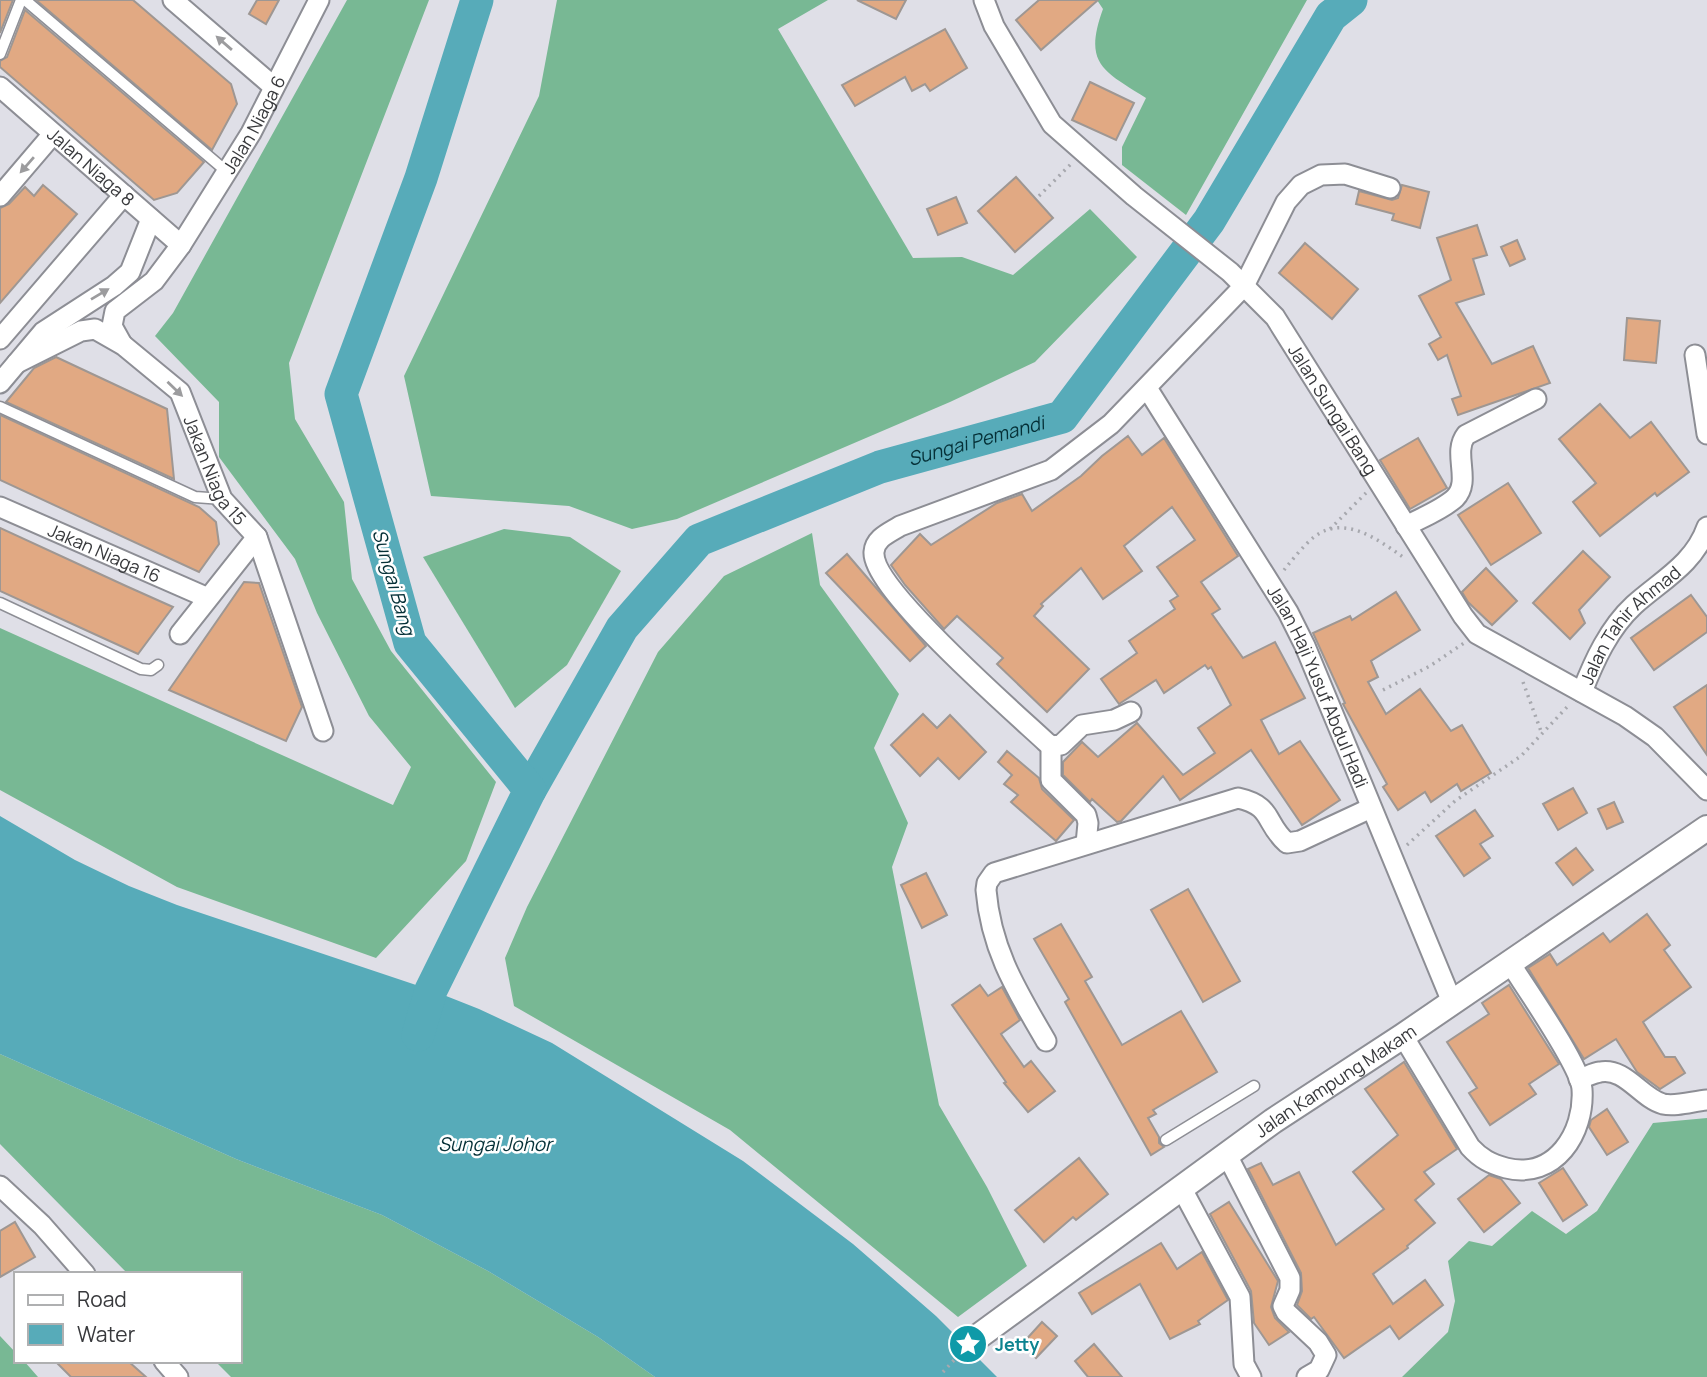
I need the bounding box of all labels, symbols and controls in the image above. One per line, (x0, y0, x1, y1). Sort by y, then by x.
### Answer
one-way arrow (215, 36, 232, 51)
street label: Jalan Niaga 6 (217, 71, 290, 178)
street label: Jalan Niaga 8 (43, 122, 140, 211)
one-way arrow (19, 156, 35, 174)
one-way arrow (91, 288, 110, 300)
street label: Jalan Sungai Bang (1283, 339, 1383, 479)
one-way arrow (166, 381, 184, 397)
water label: Sungai Pemandi (905, 409, 1050, 472)
street label: Jakan Niaga 15 (178, 412, 252, 530)
street label: Jakan Niaga 16 (44, 518, 164, 588)
water label: Sungai Bang (366, 526, 422, 640)
street label: Jalan Tahir Ahmad (1574, 560, 1686, 688)
street label: Jalan Haji Yusuf Abdul Hadi (1262, 580, 1374, 791)
street label: Jalan Kampung Makam (1250, 1019, 1421, 1143)
water label: Sungai Johor (438, 1131, 554, 1157)
legend (14, 1272, 242, 1363)
text: Road (77, 1285, 127, 1313)
text: Water (77, 1320, 136, 1348)
place icon: Jetty (947, 1323, 989, 1365)
place label: Jetty (995, 1332, 1039, 1356)

